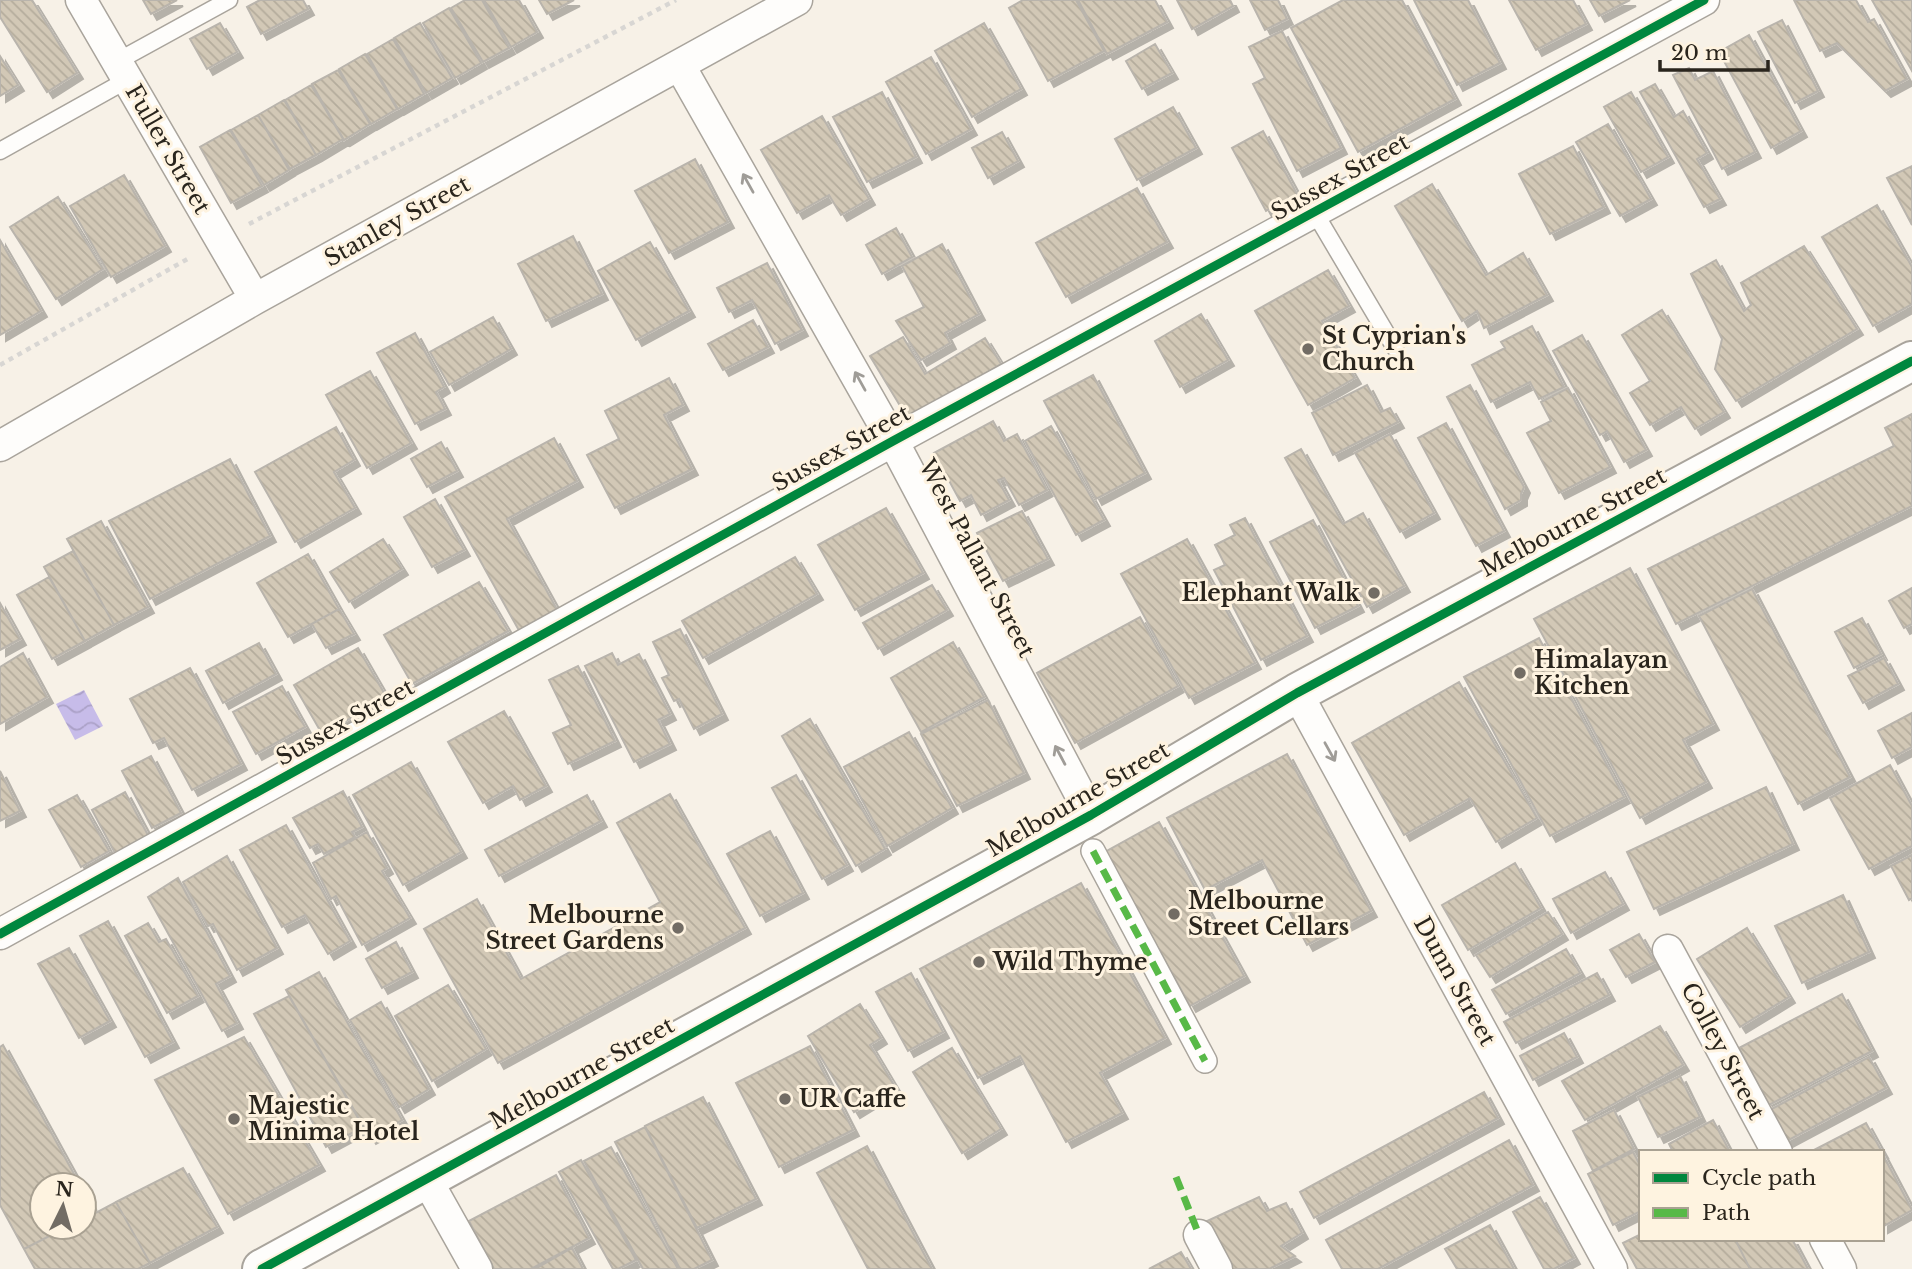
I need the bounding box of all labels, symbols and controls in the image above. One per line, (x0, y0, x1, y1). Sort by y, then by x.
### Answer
scale bar (1660, 28, 1769, 72)
text: 20 m (1671, 40, 1728, 66)
street label: Fuller Street (120, 79, 217, 219)
street label: Sussex Street (1266, 127, 1414, 226)
street label: Stanley Street (319, 169, 475, 273)
one-way arrow (741, 174, 755, 194)
place label: St Cyprian's Church (1322, 322, 1466, 376)
marker: St Cyprian's Church (1300, 341, 1316, 357)
one-way arrow (853, 372, 867, 392)
street label: Sussex Street (767, 398, 915, 497)
street label: West Pallant Street (912, 453, 1041, 662)
street label: Melbourne Street (1475, 461, 1671, 583)
place label: Elephant Walk (1182, 579, 1361, 607)
marker: Elephant Walk (1366, 585, 1382, 601)
place label: Himalayan Kitchen (1534, 646, 1668, 700)
marker: Himalayan Kitchen (1512, 665, 1528, 681)
street label: Sussex Street (271, 672, 419, 771)
street label: Melbourne Street (982, 735, 1175, 863)
one-way arrow (1323, 742, 1337, 762)
one-way arrow (1052, 745, 1066, 766)
place label: Melbourne Street Cellars (1188, 887, 1349, 941)
place label: Melbourne Street Gardens (485, 901, 664, 955)
marker: Melbourne Street Cellars (1166, 906, 1182, 922)
street label: Dunn Street (1408, 912, 1502, 1051)
marker: Melbourne Street Gardens (670, 920, 686, 936)
place label: Wild Thyme (992, 948, 1147, 976)
marker: Wild Thyme (971, 954, 987, 970)
street label: Colley Street (1675, 978, 1771, 1125)
street label: Melbourne Street (485, 1011, 679, 1135)
place label: UR Caffe (799, 1085, 906, 1113)
marker: UR Caffe (777, 1091, 793, 1107)
place label: Majestic Minima Hotel (248, 1092, 419, 1146)
marker: Majestic Minima Hotel (226, 1111, 242, 1127)
legend (1639, 1150, 1884, 1241)
text: Cycle path (1702, 1165, 1816, 1191)
north arrow (28, 1171, 98, 1241)
text: N (55, 1177, 74, 1202)
text: Path (1702, 1200, 1750, 1226)

